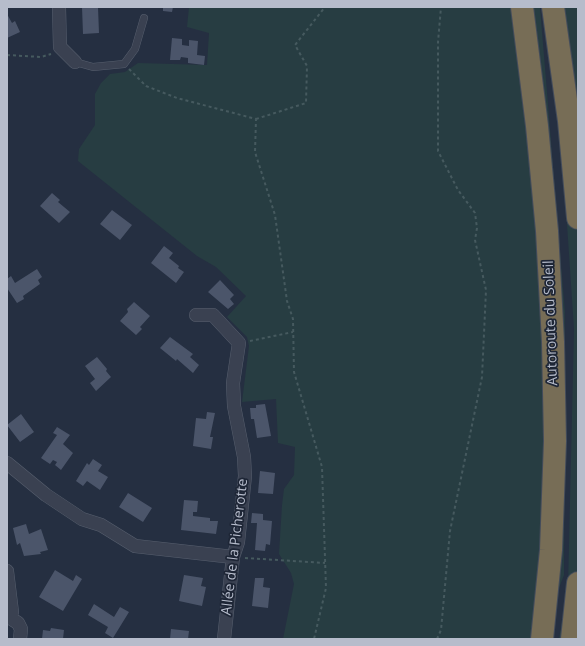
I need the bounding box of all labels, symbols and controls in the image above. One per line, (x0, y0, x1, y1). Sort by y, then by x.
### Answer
street label: Autoroute du Soleil (540, 260, 562, 386)
street label: Allée de la Picherotte (218, 478, 252, 616)

